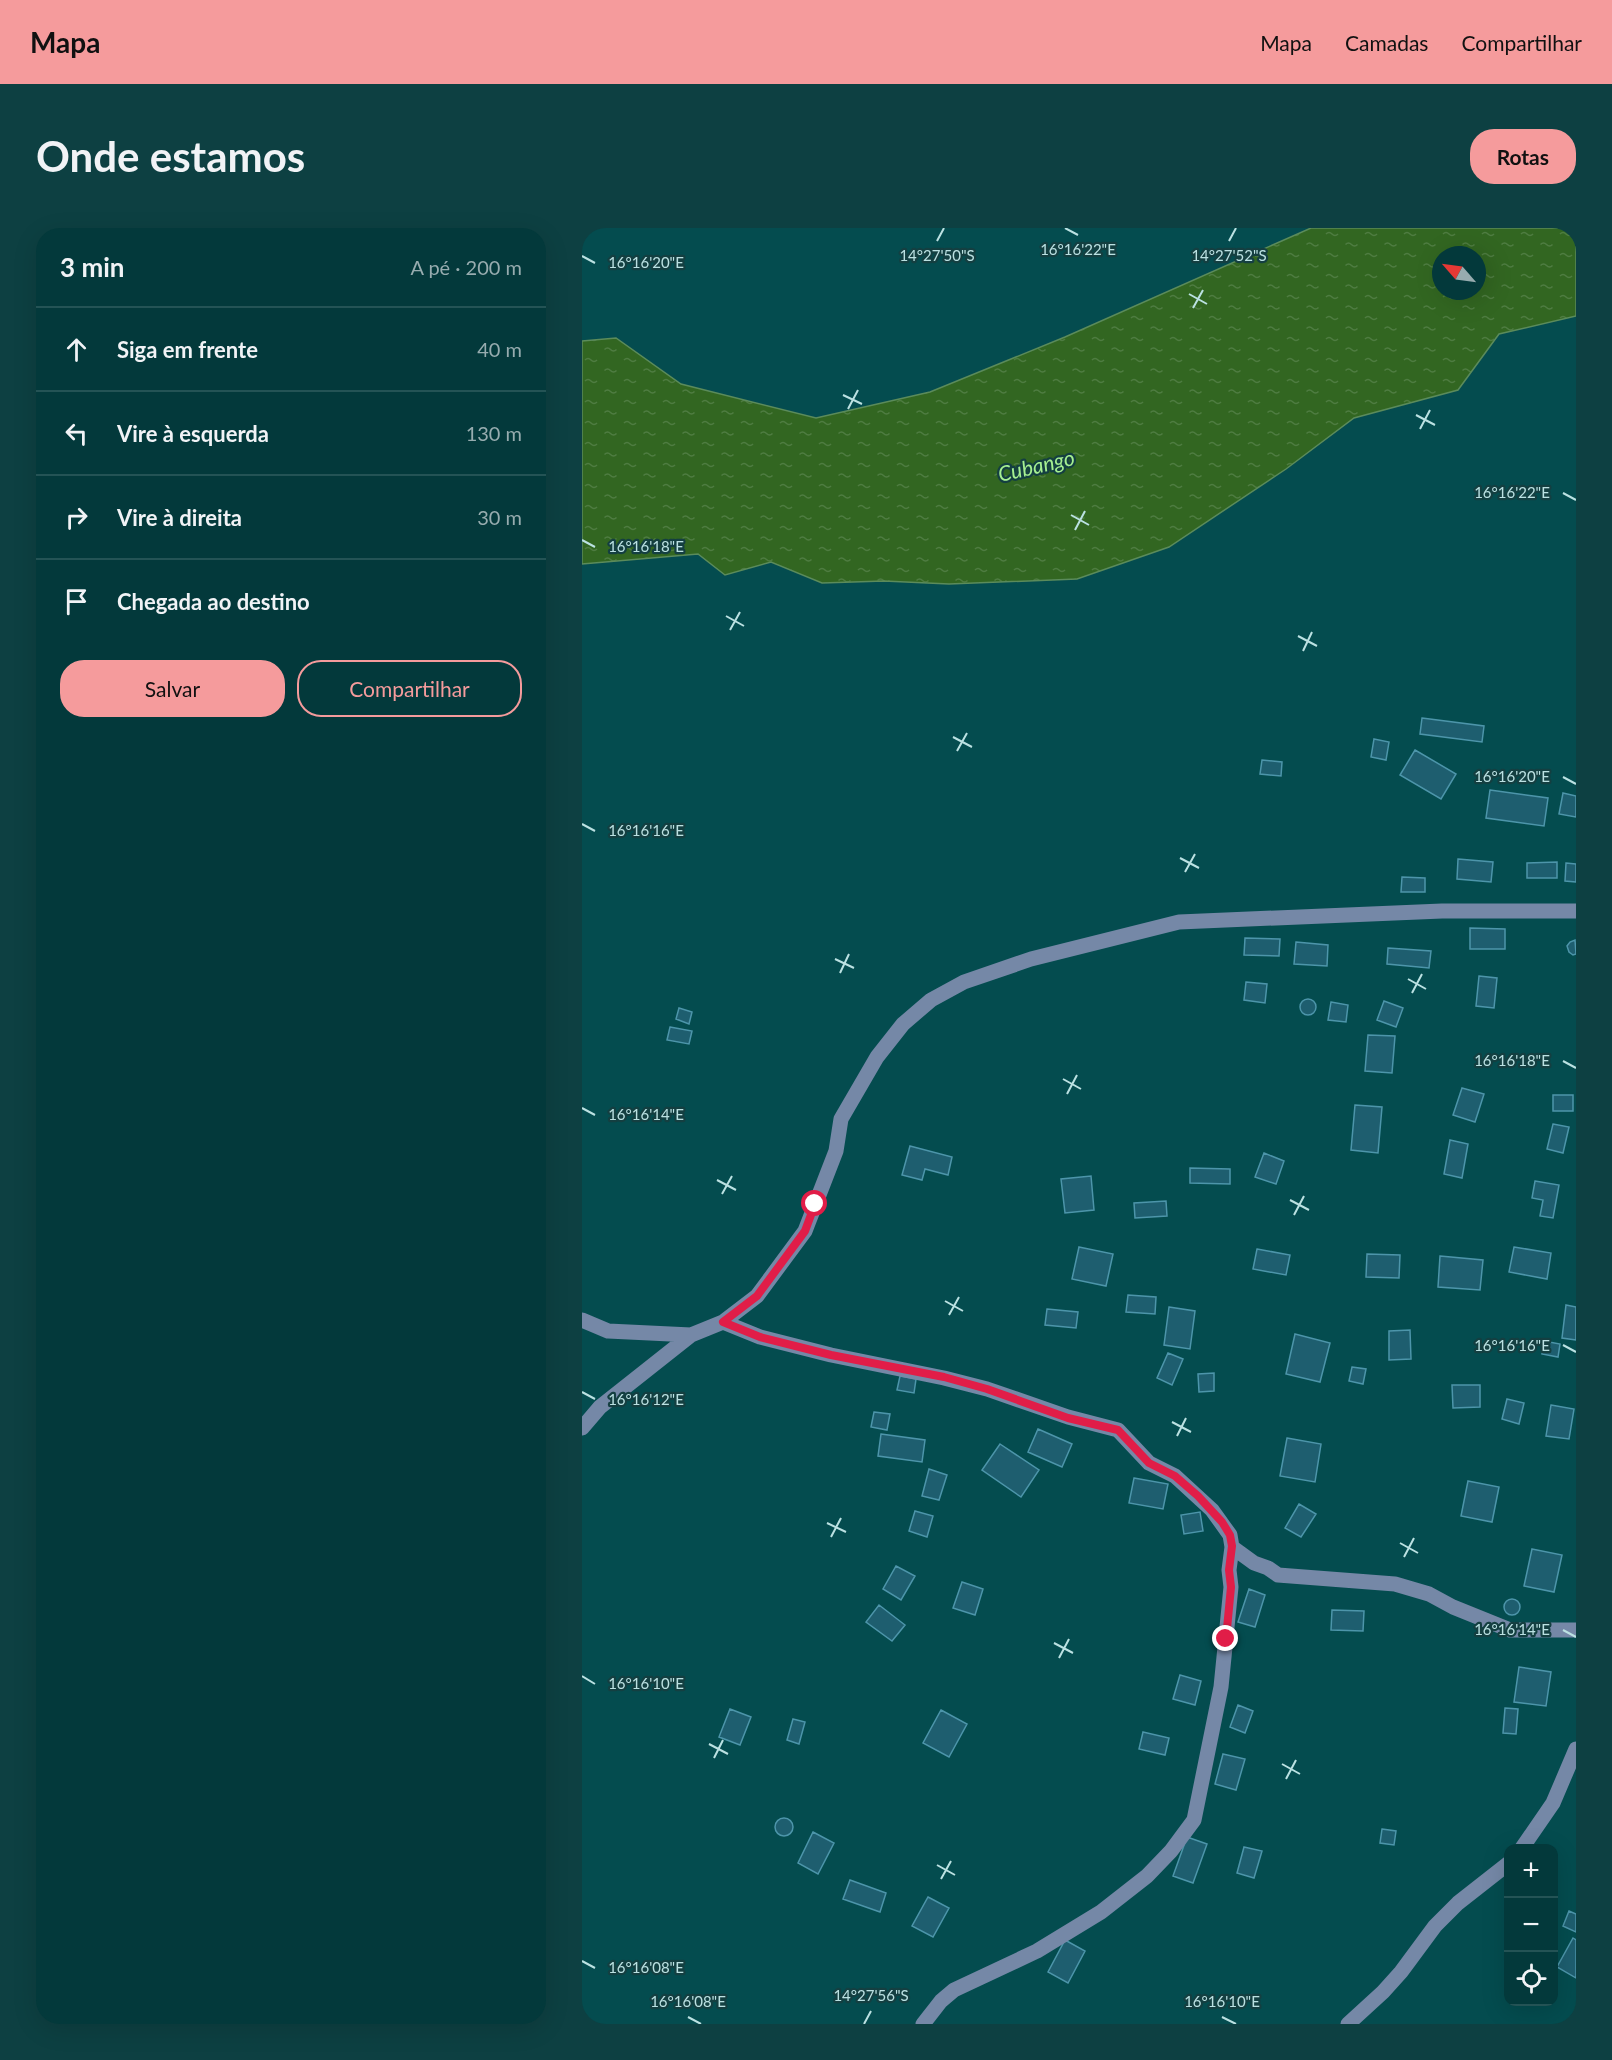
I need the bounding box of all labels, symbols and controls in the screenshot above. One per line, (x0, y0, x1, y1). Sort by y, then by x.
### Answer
text: Mapa (30, 25, 100, 59)
text: Mapa (1260, 30, 1312, 55)
text: Camadas (1345, 30, 1428, 55)
text: Compartilhar (1461, 30, 1582, 55)
button: Rotas (1470, 129, 1576, 184)
text: Onde estamos (36, 131, 305, 181)
text: 16°16'22"E (1040, 240, 1116, 258)
text: 14°27'50"S (899, 246, 975, 264)
text: 14°27'52"S (1191, 246, 1267, 264)
north arrow (1432, 246, 1486, 300)
text: 3 min (60, 251, 124, 283)
text: 16°16'20"E (608, 253, 684, 271)
text: A pé · 200 m (410, 255, 522, 279)
icon: ahead (60, 333, 93, 366)
text: Siga em frente (117, 336, 258, 363)
text: 40 m (477, 337, 522, 361)
icon: left (60, 417, 93, 450)
text: Vire à esquerda (117, 420, 269, 447)
text: 130 m (466, 421, 522, 445)
water label: Cubango (995, 444, 1077, 486)
text: 16°16'22"E (1474, 483, 1550, 501)
icon: right (60, 501, 93, 534)
text: Vire à direita (117, 504, 242, 531)
text: 30 m (477, 505, 522, 529)
text: 16°16'18"E (608, 537, 684, 555)
icon: arrive (60, 585, 93, 618)
text: Chegada ao destino (117, 588, 310, 615)
button: Salvar (60, 660, 285, 717)
button: Compartilhar (297, 660, 522, 717)
text: 16°16'20"E (1474, 767, 1550, 785)
text: 16°16'16"E (608, 821, 684, 839)
text: 16°16'18"E (1474, 1051, 1550, 1069)
text: 16°16'14"E (608, 1105, 684, 1123)
route start (801, 1190, 827, 1216)
text: 16°16'16"E (1474, 1336, 1550, 1354)
text: 16°16'12"E (608, 1390, 684, 1408)
text: 16°16'14"E (1474, 1620, 1550, 1638)
route end (1212, 1625, 1238, 1651)
text: 16°16'10"E (608, 1674, 684, 1692)
map controls (1504, 1844, 1558, 2006)
button: + (1504, 1844, 1558, 1898)
button: − (1504, 1898, 1558, 1952)
button: locate (1504, 1952, 1558, 2006)
text: 16°16'08"E (608, 1958, 684, 1976)
text: 14°27'56"S (833, 1986, 909, 2004)
text: 16°16'08"E (650, 1992, 726, 2010)
text: 16°16'10"E (1184, 1992, 1260, 2010)

